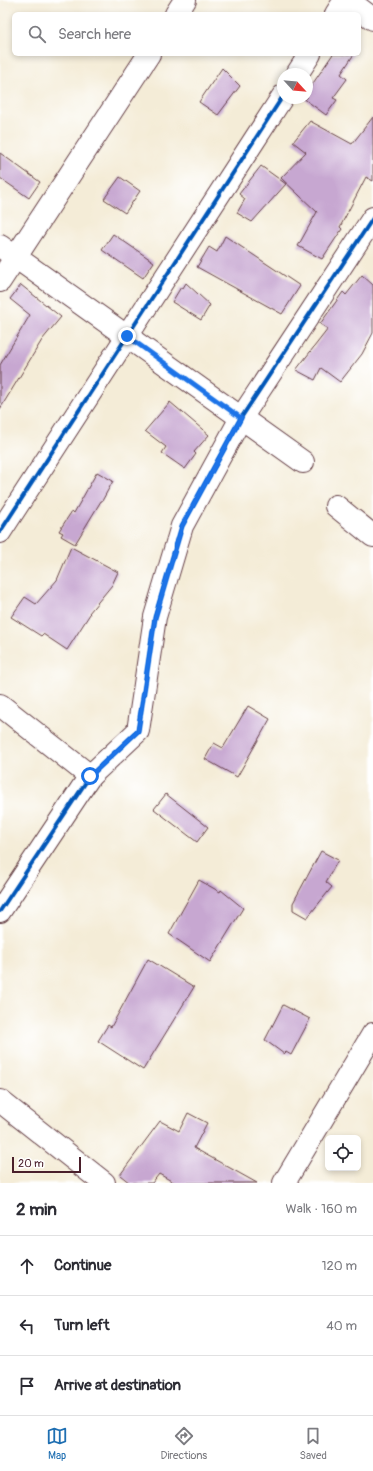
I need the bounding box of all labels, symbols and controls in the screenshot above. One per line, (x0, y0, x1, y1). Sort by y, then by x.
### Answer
search box (12, 12, 361, 56)
icon: search (26, 23, 48, 45)
text: Search here (58, 25, 131, 44)
north arrow (277, 68, 313, 104)
route end (118, 327, 136, 345)
route start (81, 767, 99, 785)
map controls (325, 1135, 361, 1171)
button: locate (325, 1135, 361, 1171)
scale bar (12, 1155, 81, 1174)
text: 20 m (18, 1157, 44, 1170)
text: 2 min (16, 1199, 57, 1220)
text: Walk · 160 m (286, 1201, 357, 1217)
icon: ahead (16, 1255, 38, 1277)
text: Continue (54, 1256, 112, 1275)
text: 120 m (321, 1258, 357, 1274)
icon: left (16, 1315, 38, 1337)
text: Turn left (54, 1316, 110, 1335)
text: 40 m (326, 1318, 357, 1334)
icon: arrive (16, 1375, 38, 1397)
text: Arrive at destination (54, 1376, 181, 1395)
tab: Map (46, 1425, 68, 1462)
tab: Directions (160, 1425, 207, 1462)
tab: Saved (300, 1425, 327, 1462)

